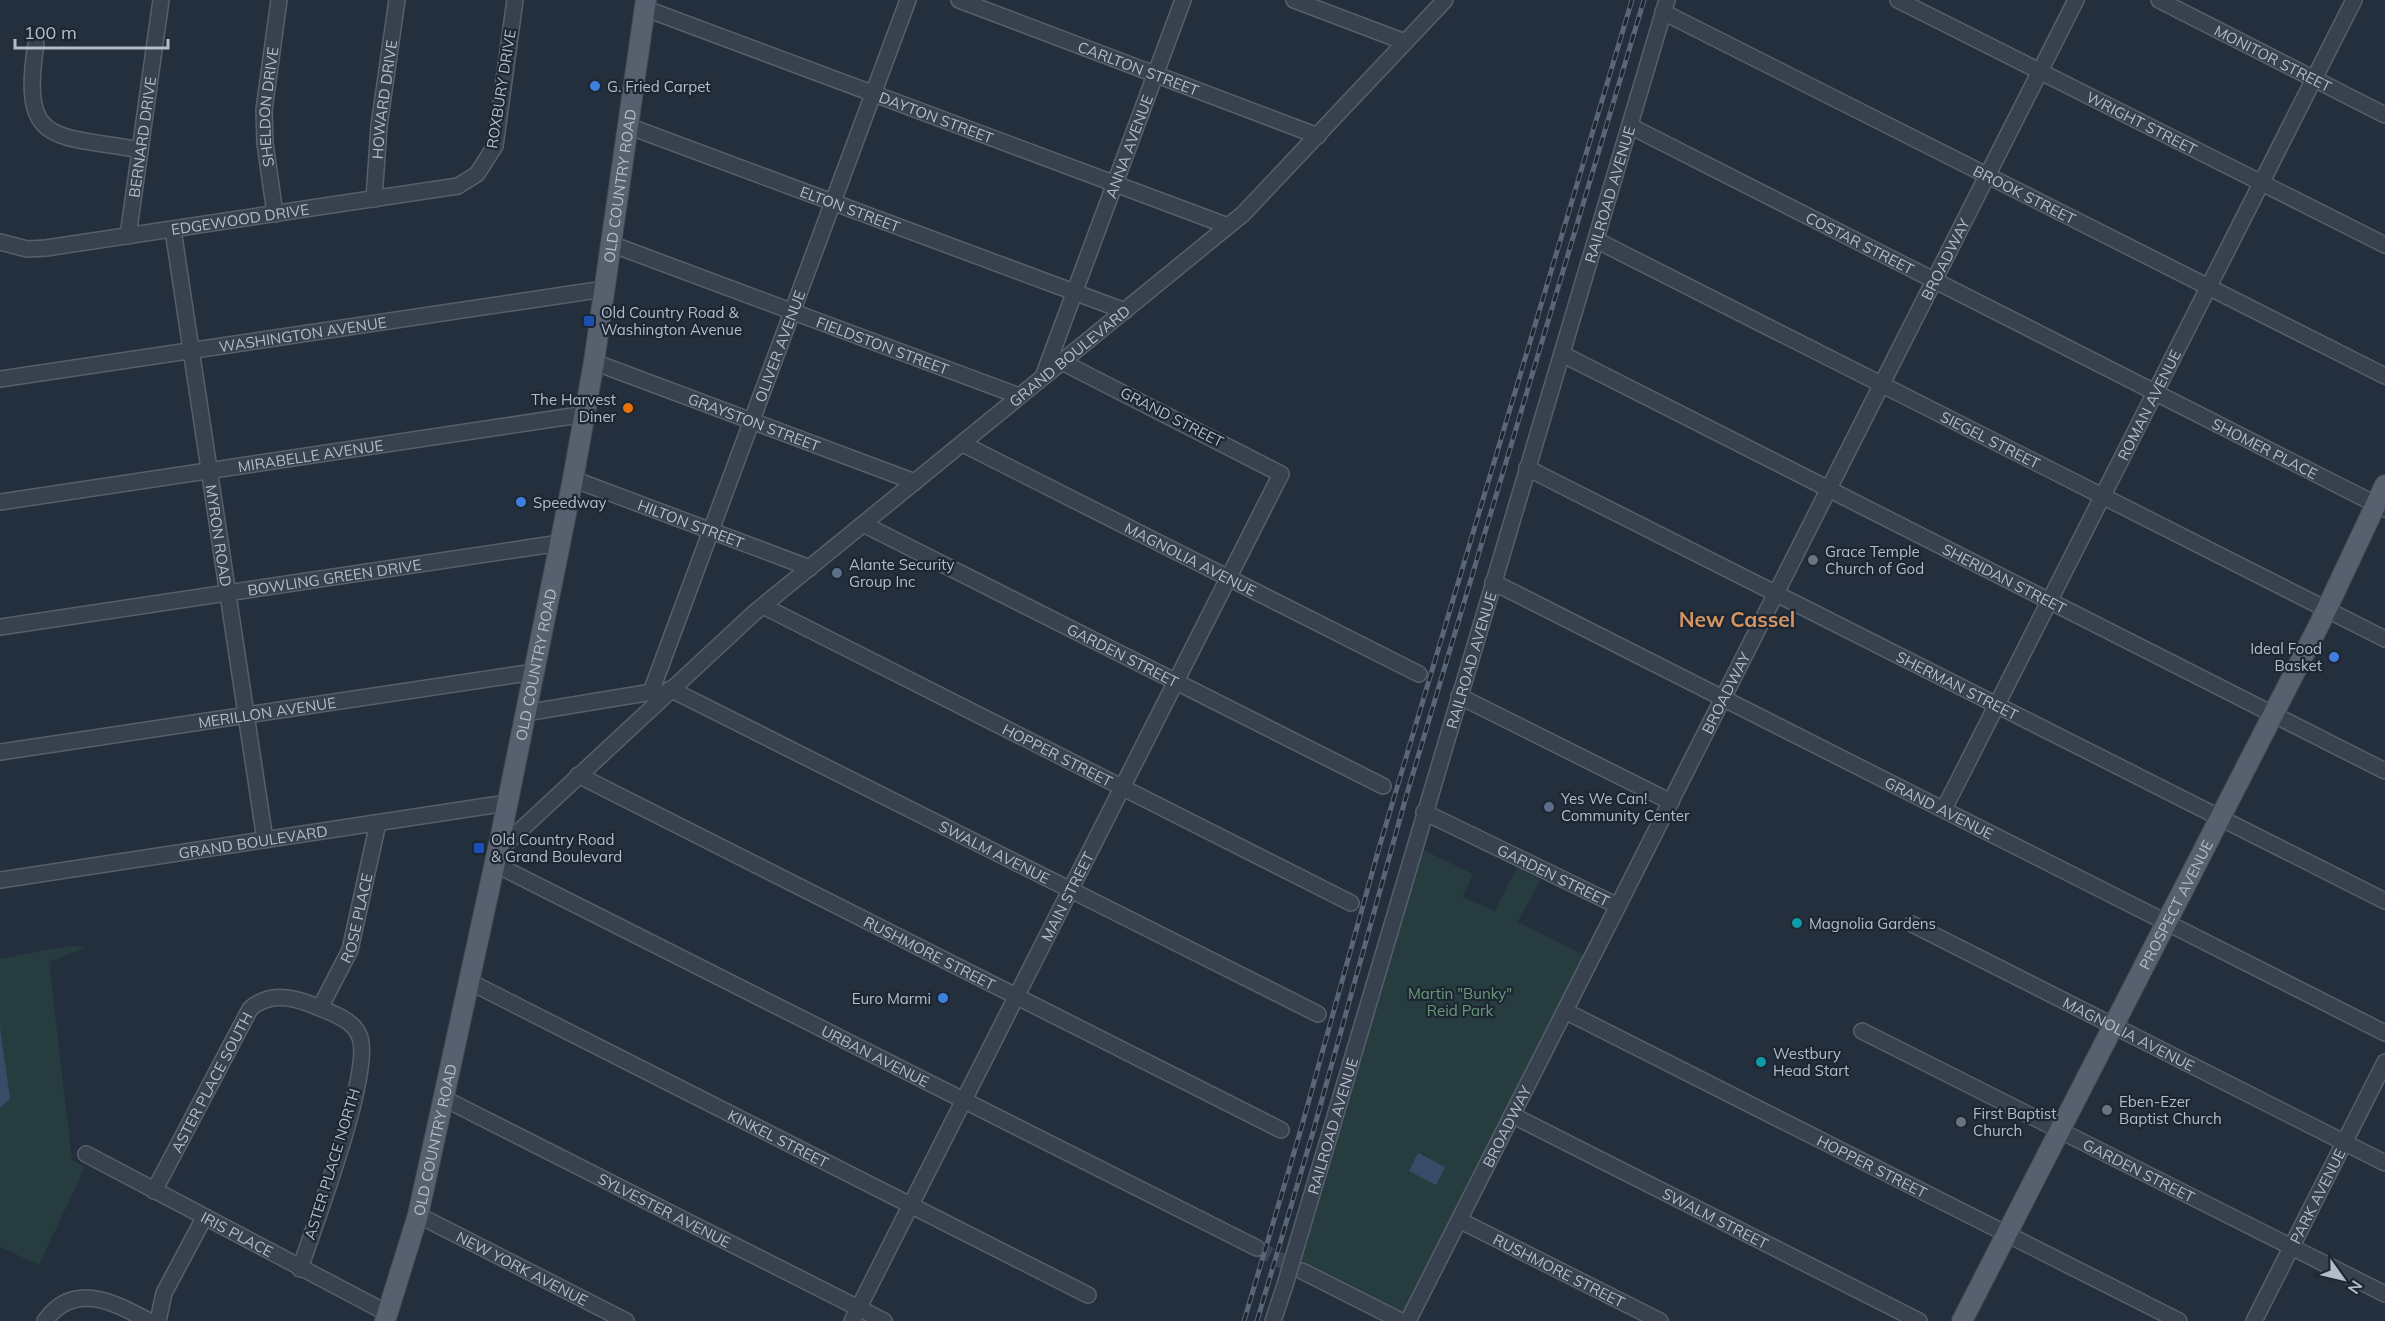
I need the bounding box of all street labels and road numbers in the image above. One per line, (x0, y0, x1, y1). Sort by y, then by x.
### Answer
street label: MONITOR STREET (2211, 20, 2335, 96)
street label: ROXBURY DRIVE (482, 28, 520, 150)
street label: CARLTON STREET (1075, 36, 1202, 100)
street label: HOWARD DRIVE (367, 38, 401, 160)
street label: SHELDON DRIVE (254, 46, 282, 168)
street label: BERNARD DRIVE (124, 75, 160, 199)
street label: DAYTON STREET (876, 87, 996, 147)
street label: WRIGHT STREET (2083, 87, 2200, 158)
street label: ANNA AVENUE (1101, 92, 1157, 201)
street label: OLD COUNTRY ROAD (599, 108, 640, 264)
street label: RAILROAD AVENUE (1580, 123, 1639, 265)
street label: BROOK STREET (1970, 161, 2079, 228)
street label: ELTON STREET (797, 181, 903, 236)
street label: EDGEWOOD DRIVE (170, 199, 310, 239)
street label: COSTAR STREET (1803, 207, 1917, 278)
street label: BROADWAY (1916, 214, 1974, 303)
street label: OLIVER AVENUE (750, 287, 809, 405)
street label: GRAND BOULEVARD (1005, 301, 1134, 411)
street label: WASHINGTON AVENUE (218, 312, 388, 356)
street label: FIELDSTON STREET (814, 312, 952, 379)
street label: ROMAN AVENUE (2113, 346, 2185, 463)
street label: GRAND STREET (1117, 383, 1227, 451)
street label: GRAYSTON STREET (686, 389, 823, 455)
street label: SIEGEL STREET (1937, 406, 2043, 473)
street label: SHOMER PLACE (2209, 413, 2321, 483)
street label: MIRABELLE AVENUE (237, 435, 385, 476)
street label: MYRON ROAD (202, 483, 236, 588)
street label: HILTON STREET (635, 495, 747, 552)
street label: MAGNOLIA AVENUE (1122, 518, 1260, 600)
street label: SHERIDAN STREET (1939, 539, 2070, 617)
street label: BOWLING GREEN DRIVE (246, 554, 423, 599)
street label: OLD COUNTRY ROAD (511, 587, 560, 742)
street label: RAILROAD AVENUE (1441, 589, 1500, 731)
street label: GARDEN STREET (1064, 619, 1182, 691)
street label: SHERMAN STREET (1893, 646, 2022, 724)
street label: BROADWAY (1697, 648, 1755, 737)
street label: MERILLON AVENUE (197, 692, 337, 732)
street label: HOPPER STREET (999, 719, 1116, 791)
street label: GRAND AVENUE (1882, 772, 1997, 843)
street label: SWALM AVENUE (936, 816, 1053, 888)
street label: GRAND BOULEVARD (177, 821, 329, 862)
street label: PROSPECT AVENUE (2134, 836, 2217, 973)
street label: GARDEN STREET (1494, 839, 1613, 910)
street label: MAIN STREET (1036, 848, 1098, 944)
street label: ROSE PLACE (336, 871, 376, 966)
street label: RUSHMORE STREET (861, 911, 999, 994)
street label: MAGNOLIA AVENUE (2060, 992, 2198, 1075)
street label: ASTER PLACE SOUTH (167, 1009, 256, 1156)
street label: URBAN AVENUE (818, 1021, 933, 1091)
street label: RAILROAD AVENUE (1303, 1055, 1362, 1197)
street label: OLD COUNTRY ROAD (409, 1062, 460, 1218)
street label: BROADWAY (1478, 1082, 1535, 1170)
street label: ASTER PLACE NORTH (300, 1086, 364, 1242)
street label: KINKEL STREET (725, 1105, 832, 1172)
street label: HOPPER STREET (1814, 1130, 1930, 1202)
street label: GARDEN STREET (2080, 1134, 2198, 1206)
street label: PARK AVENUE (2285, 1145, 2349, 1247)
street label: SYLVESTER AVENUE (595, 1168, 734, 1251)
street label: SWALM STREET (1659, 1183, 1772, 1253)
street label: IRIS PLACE (198, 1207, 277, 1261)
street label: NEW YORK AVENUE (453, 1227, 591, 1310)
street label: RUSHMORE STREET (1490, 1229, 1628, 1311)

